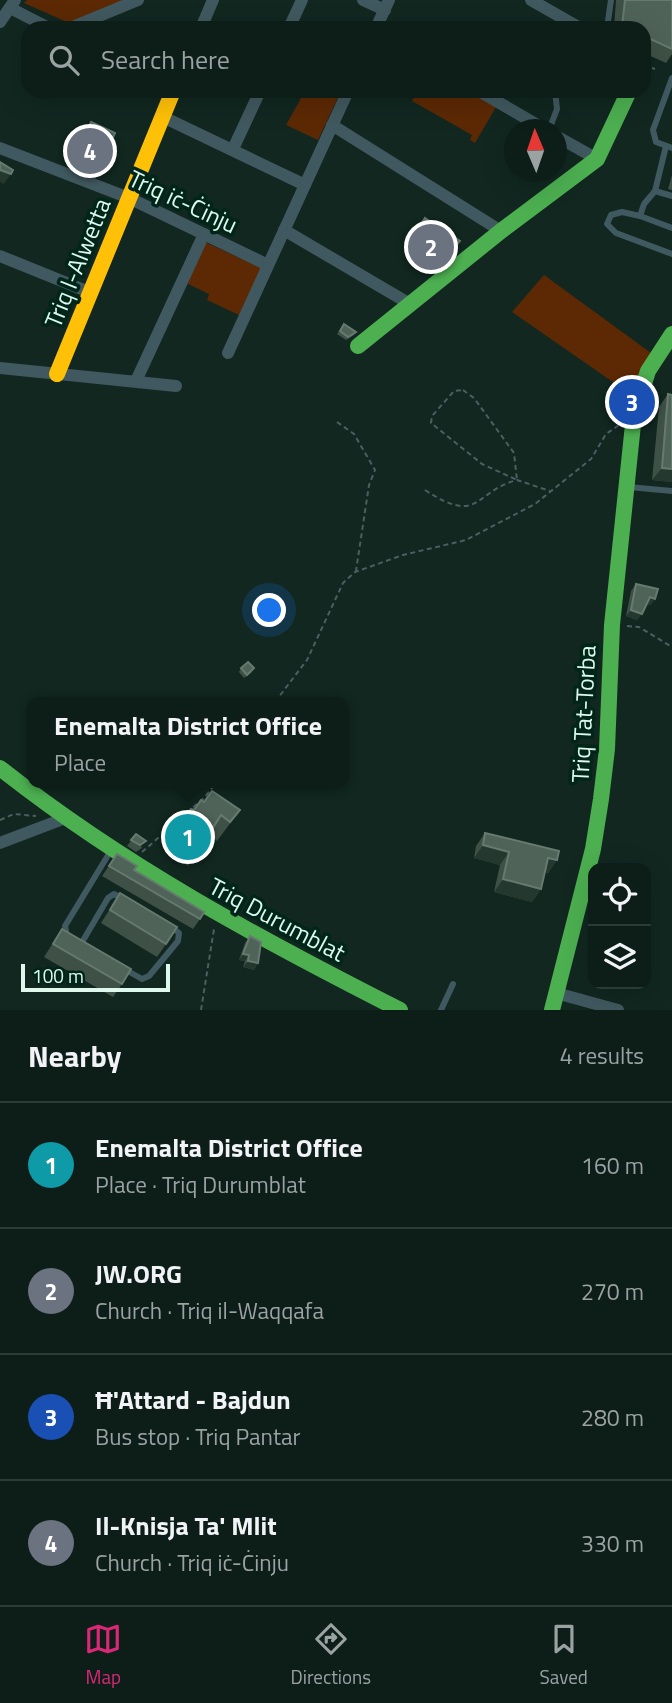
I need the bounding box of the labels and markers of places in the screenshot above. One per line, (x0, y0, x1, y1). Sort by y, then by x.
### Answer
pin: 4 (67, 125, 113, 177)
pin: 2 (408, 221, 454, 273)
pin: 3 (609, 376, 655, 428)
pin: 1 (165, 811, 211, 863)

